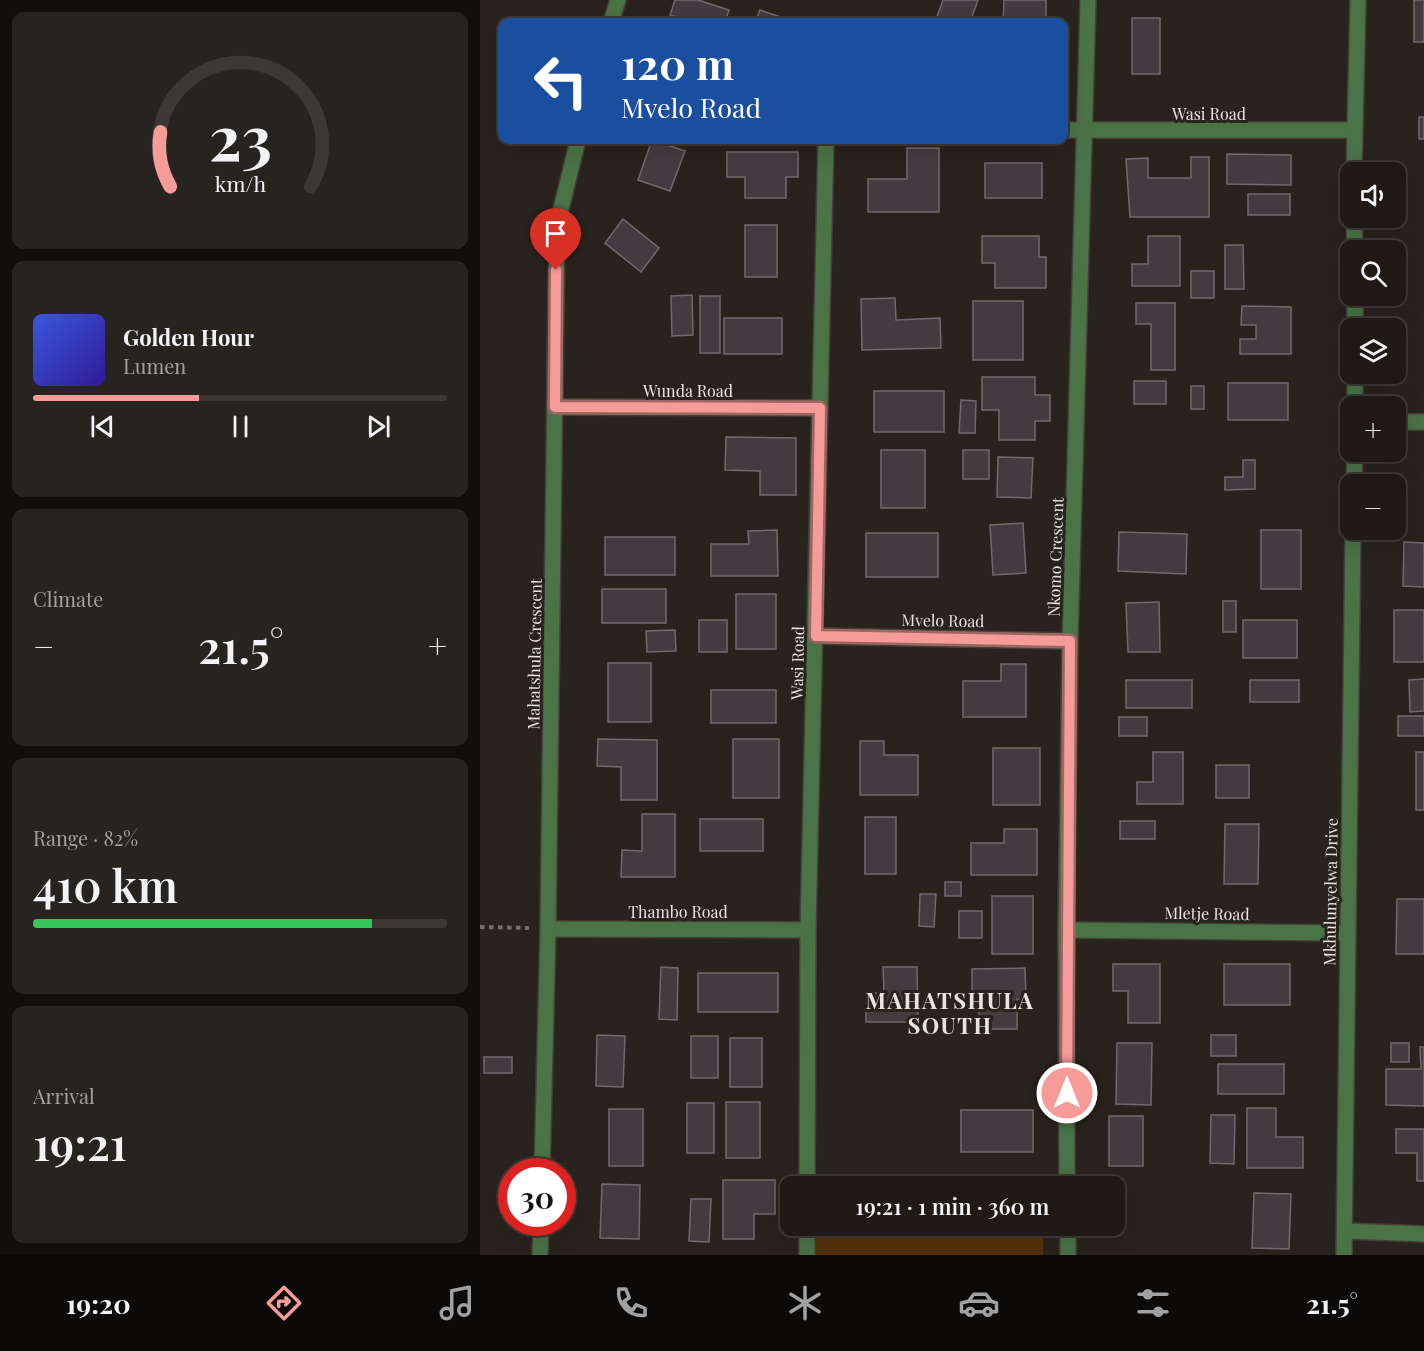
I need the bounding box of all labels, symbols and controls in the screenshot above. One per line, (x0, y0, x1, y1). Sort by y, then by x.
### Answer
text: 120 m (621, 35, 734, 91)
icon: left (522, 42, 600, 120)
text: Mvelo Road (621, 89, 761, 125)
text: 23 (208, 93, 272, 177)
street label: Wasi Road (1171, 103, 1246, 124)
map controls (1340, 162, 1406, 540)
button: sound (1340, 162, 1406, 228)
text: km/h (214, 170, 266, 198)
pin (530, 208, 581, 270)
icon: arrive (539, 217, 572, 250)
button: search (1340, 240, 1406, 306)
button: layers (1340, 318, 1406, 384)
text: Golden Hour (123, 322, 254, 352)
text: Lumen (123, 352, 186, 379)
street label: Wunda Road (642, 380, 733, 401)
button: + (1340, 396, 1406, 462)
icon: previous (86, 410, 119, 443)
icon: pause (224, 410, 257, 443)
icon: next (362, 410, 395, 443)
button: − (1340, 474, 1406, 540)
street label: Nkomo Crescent (1042, 497, 1068, 617)
street label: Mahatshula Crescent (522, 578, 546, 730)
text: Climate (33, 585, 103, 612)
street label: Mvelo Road (901, 609, 985, 631)
text: 21.5° (198, 615, 284, 675)
text: − (33, 623, 54, 667)
text: + (428, 623, 447, 667)
street label: Wasi Road (786, 626, 808, 701)
street label: Mkhulunyelwa Drive (1318, 818, 1342, 966)
text: Range · 82% (33, 824, 138, 851)
text: 410 km (33, 854, 178, 914)
street label: Thambo Road (628, 901, 728, 922)
street label: Mletje Road (1164, 902, 1250, 924)
district label: MAHATSHULA SOUTH (866, 985, 1034, 1040)
position arrow (1035, 1061, 1099, 1125)
text: Arrival (33, 1082, 95, 1109)
text: 19:21 (33, 1112, 127, 1172)
speed limit sign: 30 (498, 1158, 576, 1236)
text: 19:21 · 1 min · 360 m (856, 1191, 1049, 1221)
icon: directions (263, 1282, 305, 1324)
icon: music (436, 1282, 478, 1324)
icon: phone (610, 1282, 652, 1324)
icon: climate (784, 1282, 826, 1324)
icon: car (958, 1282, 1000, 1324)
icon: filters (1132, 1282, 1174, 1324)
text: 19:20 (66, 1285, 131, 1321)
text: 21.5° (1306, 1285, 1358, 1321)

